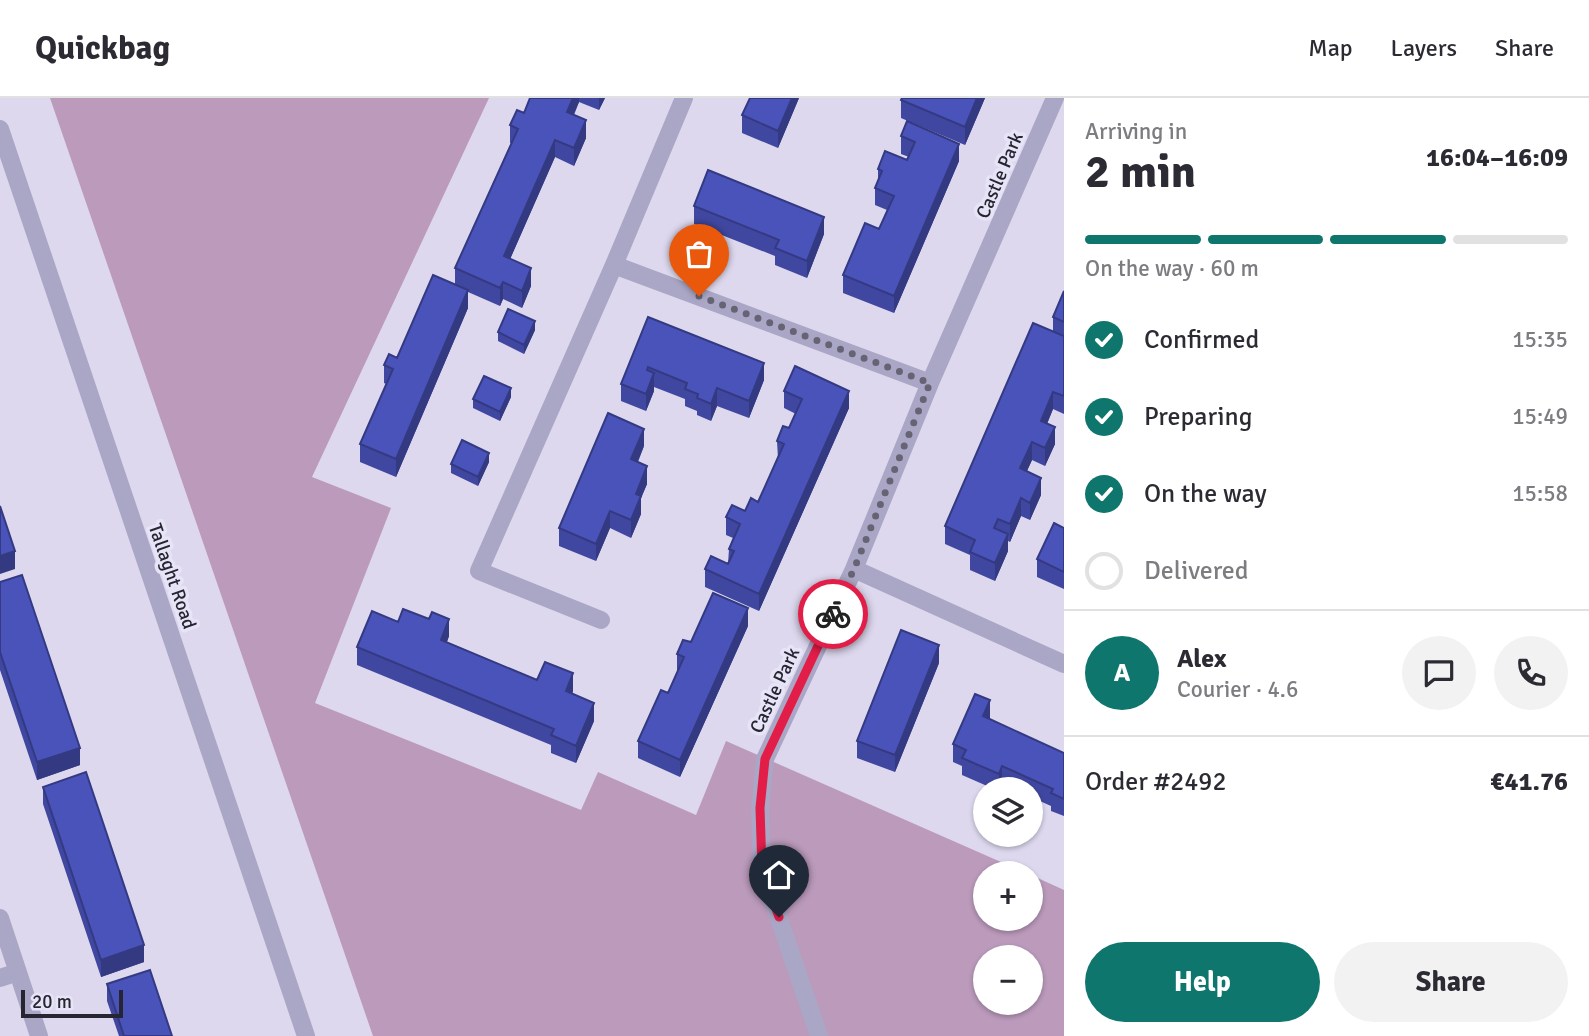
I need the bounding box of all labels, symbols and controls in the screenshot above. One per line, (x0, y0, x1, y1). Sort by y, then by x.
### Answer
text: Quickbag (35, 28, 170, 69)
text: Map (1308, 33, 1353, 63)
text: Layers (1391, 33, 1457, 63)
text: Share (1495, 33, 1554, 63)
text: Arriving in (1085, 117, 1187, 146)
street label: Castle Park (971, 128, 1029, 222)
text: 16:04–16:09 (1426, 142, 1568, 174)
text: 2 min (1085, 144, 1196, 200)
pin (669, 224, 729, 296)
icon: bag (680, 235, 718, 273)
text: On the way · 60 m (1085, 254, 1259, 283)
icon: check (1085, 321, 1123, 359)
text: Confirmed (1144, 324, 1259, 356)
text: 15:35 (1512, 325, 1568, 354)
icon: check (1085, 398, 1123, 436)
text: Preparing (1144, 401, 1252, 433)
text: 15:49 (1512, 402, 1568, 431)
icon: check (1085, 475, 1123, 513)
text: On the way (1144, 478, 1267, 510)
text: 15:58 (1512, 479, 1568, 508)
street label: Tallaght Road (143, 520, 201, 632)
text: Delivered (1144, 555, 1249, 587)
courier (798, 579, 868, 649)
icon: bike (814, 595, 852, 633)
button: chat (1402, 636, 1476, 710)
button: phone (1494, 636, 1568, 710)
street label: Castle Park (745, 643, 805, 737)
text: Alex (1177, 643, 1227, 675)
text: A (1114, 657, 1130, 689)
text: Courier · 4.6 (1177, 675, 1298, 704)
text: Order #2492 (1085, 766, 1226, 798)
text: €41.76 (1490, 766, 1568, 798)
map controls (973, 777, 1043, 1015)
button: layers (973, 777, 1043, 847)
pin (749, 845, 809, 917)
icon: home (760, 856, 798, 894)
button: + (973, 861, 1043, 931)
button: Help (1085, 942, 1320, 1022)
button: Share (1334, 942, 1568, 1022)
button: − (973, 945, 1043, 1015)
scale bar (21, 987, 122, 1019)
text: 20 m (32, 990, 72, 1014)

